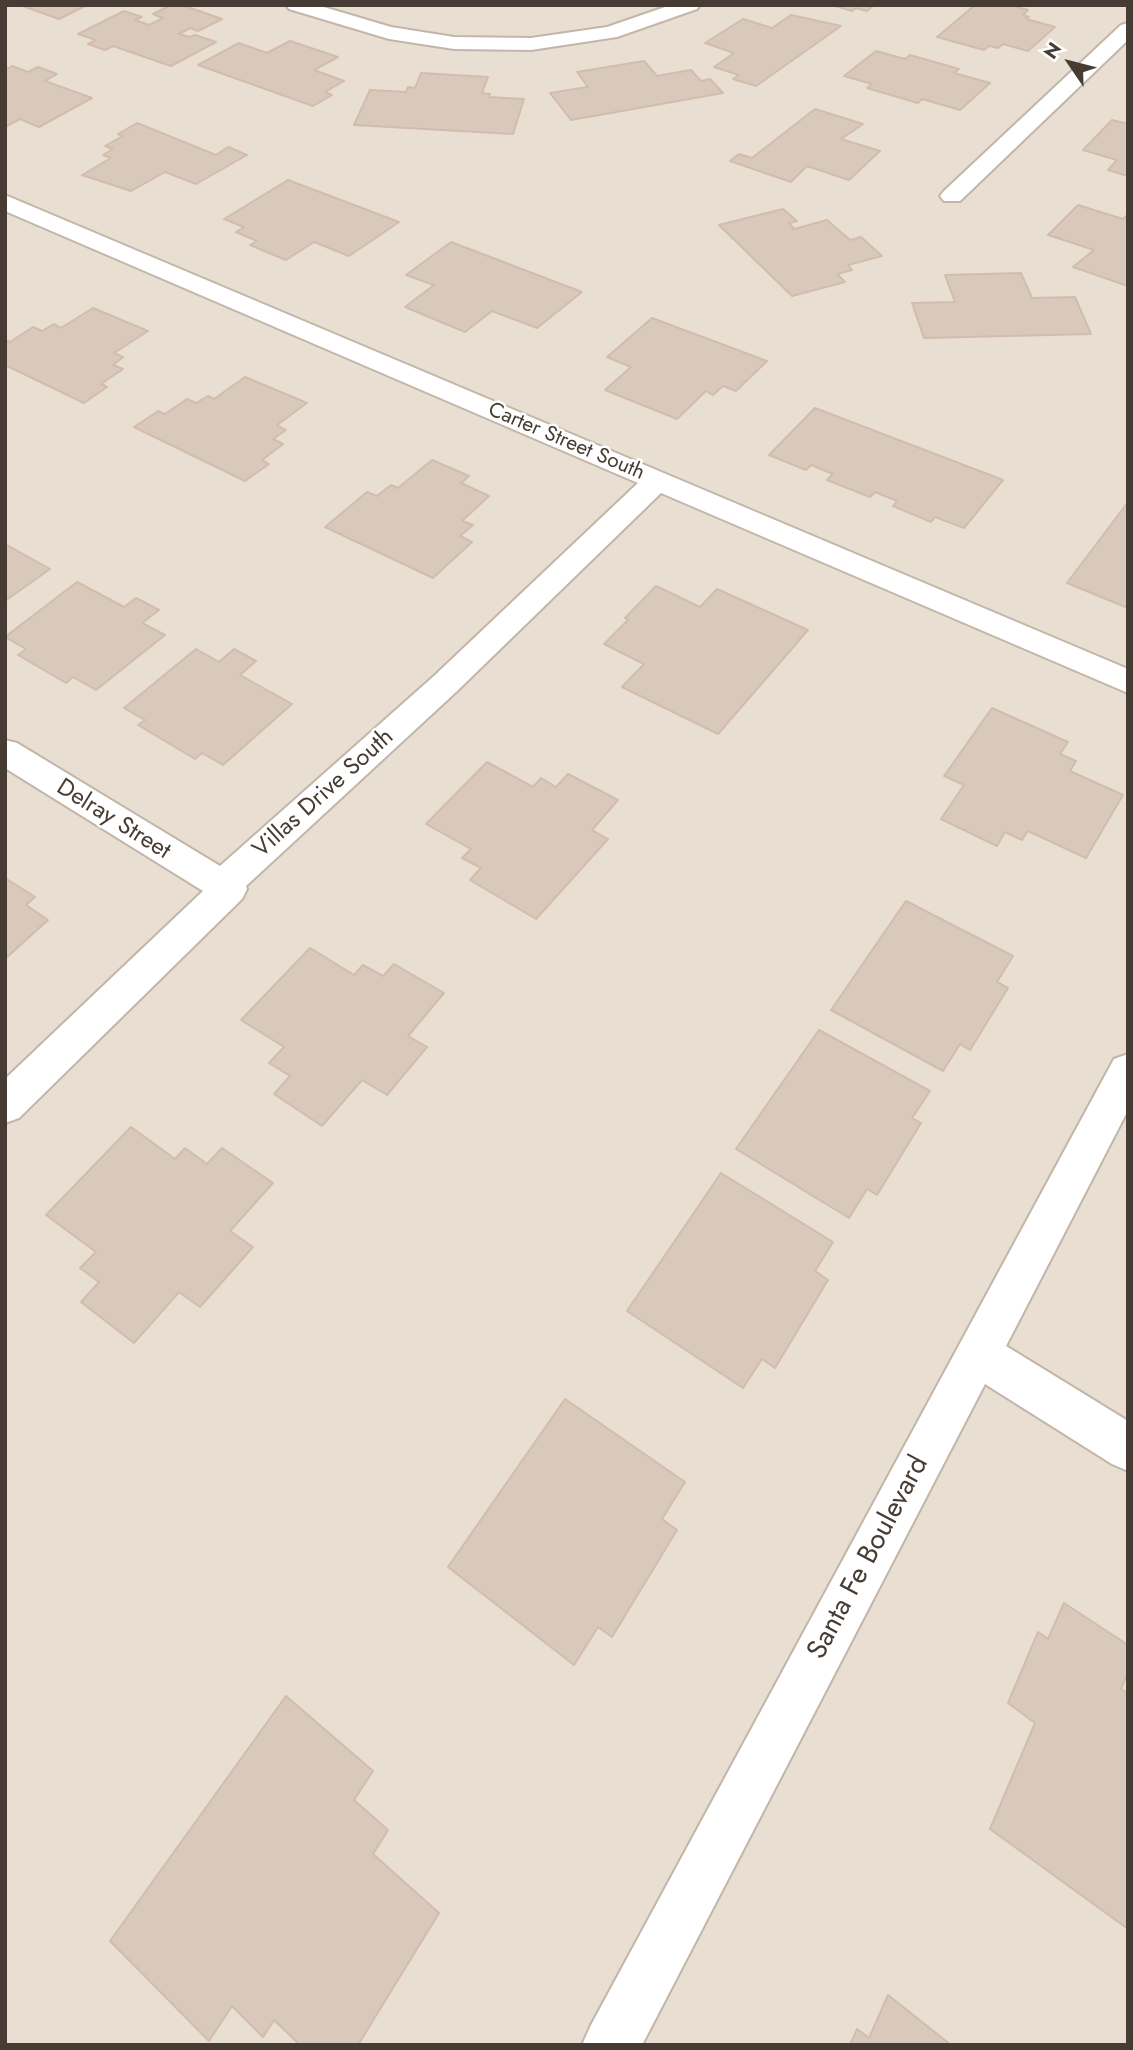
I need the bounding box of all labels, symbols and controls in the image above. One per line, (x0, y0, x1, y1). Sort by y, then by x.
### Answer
north arrow (1035, 28, 1105, 98)
text: N (1037, 37, 1068, 65)
street label: Carter Street South (484, 398, 648, 486)
street label: Villas Drive South (248, 723, 400, 865)
street label: Delray Street (51, 774, 175, 866)
street label: Santa Fe Boulevard (801, 1451, 937, 1665)

